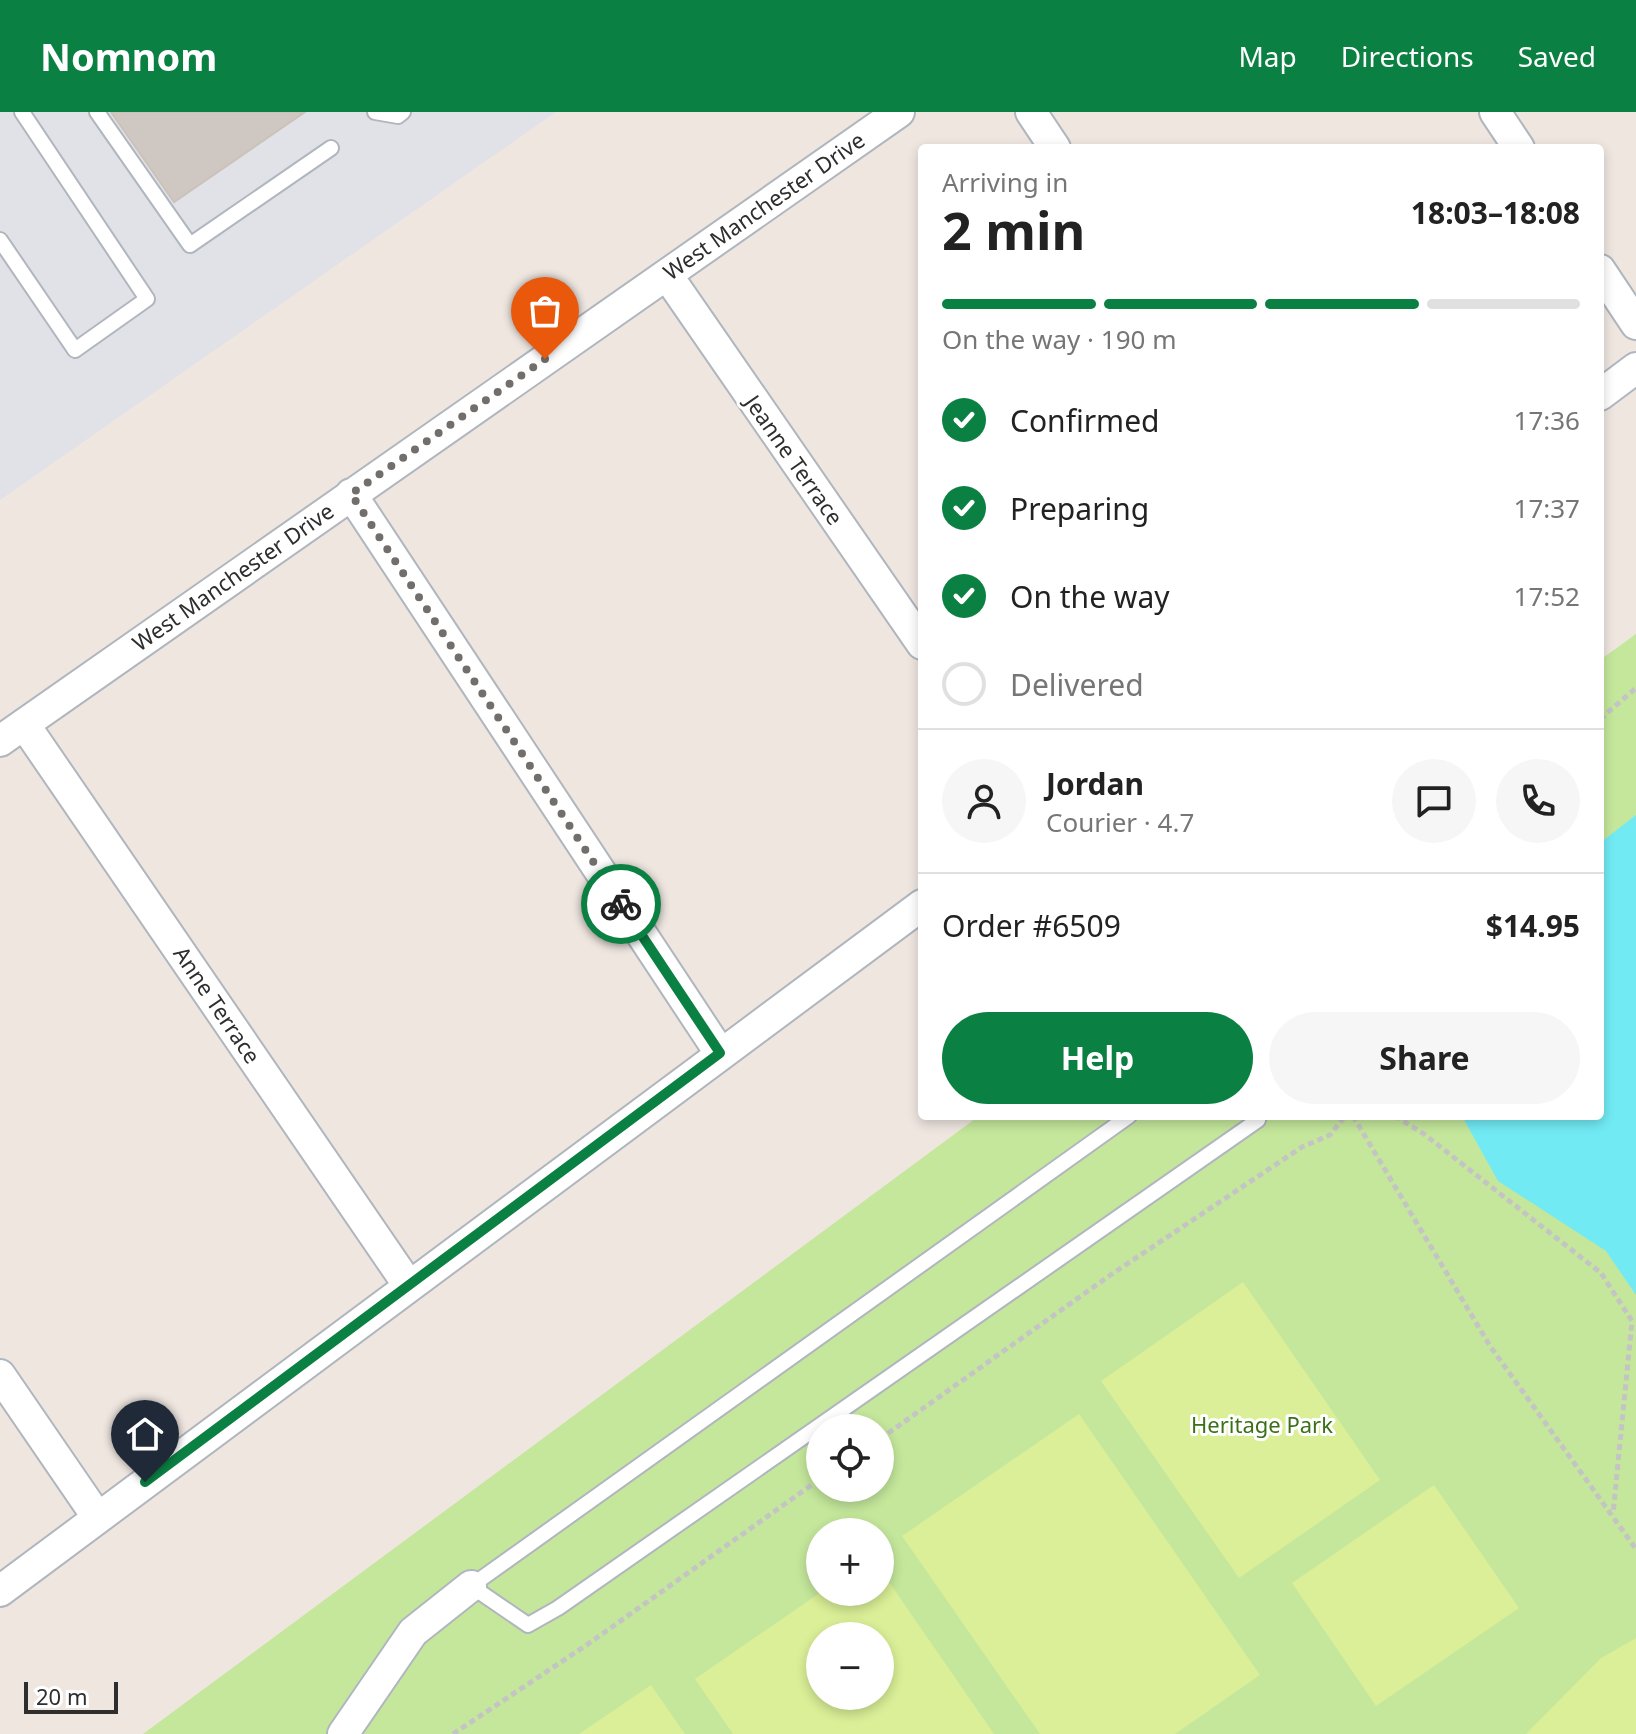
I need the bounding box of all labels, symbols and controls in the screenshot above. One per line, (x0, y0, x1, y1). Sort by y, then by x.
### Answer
text: Nomnom (40, 30, 217, 82)
text: Map (1238, 37, 1297, 75)
text: Directions (1341, 37, 1474, 75)
text: Saved (1518, 37, 1596, 75)
street label: West Manchester Drive (657, 124, 870, 286)
text: Arriving in (942, 164, 1068, 200)
text: 18:03–18:08 (1411, 192, 1580, 233)
text: 2 min (942, 194, 1085, 265)
pin (511, 277, 579, 359)
icon: bag (523, 289, 567, 333)
text: On the way · 190 m (942, 321, 1176, 357)
street label: Jeanne Terrace (738, 387, 851, 530)
icon: check (942, 398, 986, 442)
text: Confirmed (1010, 400, 1160, 441)
text: 17:36 (1514, 402, 1580, 438)
icon: check (942, 486, 986, 530)
text: Preparing (1010, 488, 1149, 529)
text: 17:37 (1514, 490, 1580, 526)
street label: West Manchester Drive (126, 495, 339, 657)
icon: check (942, 574, 986, 618)
text: On the way (1010, 576, 1170, 617)
text: 17:52 (1514, 578, 1580, 614)
text: Delivered (1010, 664, 1144, 705)
button: person (942, 759, 1026, 843)
button: chat (1392, 759, 1476, 843)
button: phone (1496, 759, 1580, 843)
text: Jordan (1046, 763, 1144, 804)
text: Courier · 4.7 (1046, 804, 1194, 840)
courier (581, 864, 661, 944)
icon: bike (599, 882, 643, 926)
text: Order #6509 (942, 905, 1121, 946)
text: $14.95 (1486, 905, 1580, 946)
street label: Anne Terrace (167, 940, 268, 1069)
button: Help (942, 1012, 1253, 1104)
button: Share (1269, 1012, 1580, 1104)
pin (111, 1400, 179, 1482)
park label: Heritage Park (1191, 1409, 1333, 1439)
icon: home (123, 1412, 167, 1456)
map controls (806, 1414, 894, 1710)
button: locate (806, 1414, 894, 1502)
button: + (806, 1518, 894, 1606)
button: − (806, 1622, 894, 1710)
scale bar (24, 1678, 118, 1714)
text: 20 m (36, 1681, 87, 1711)

